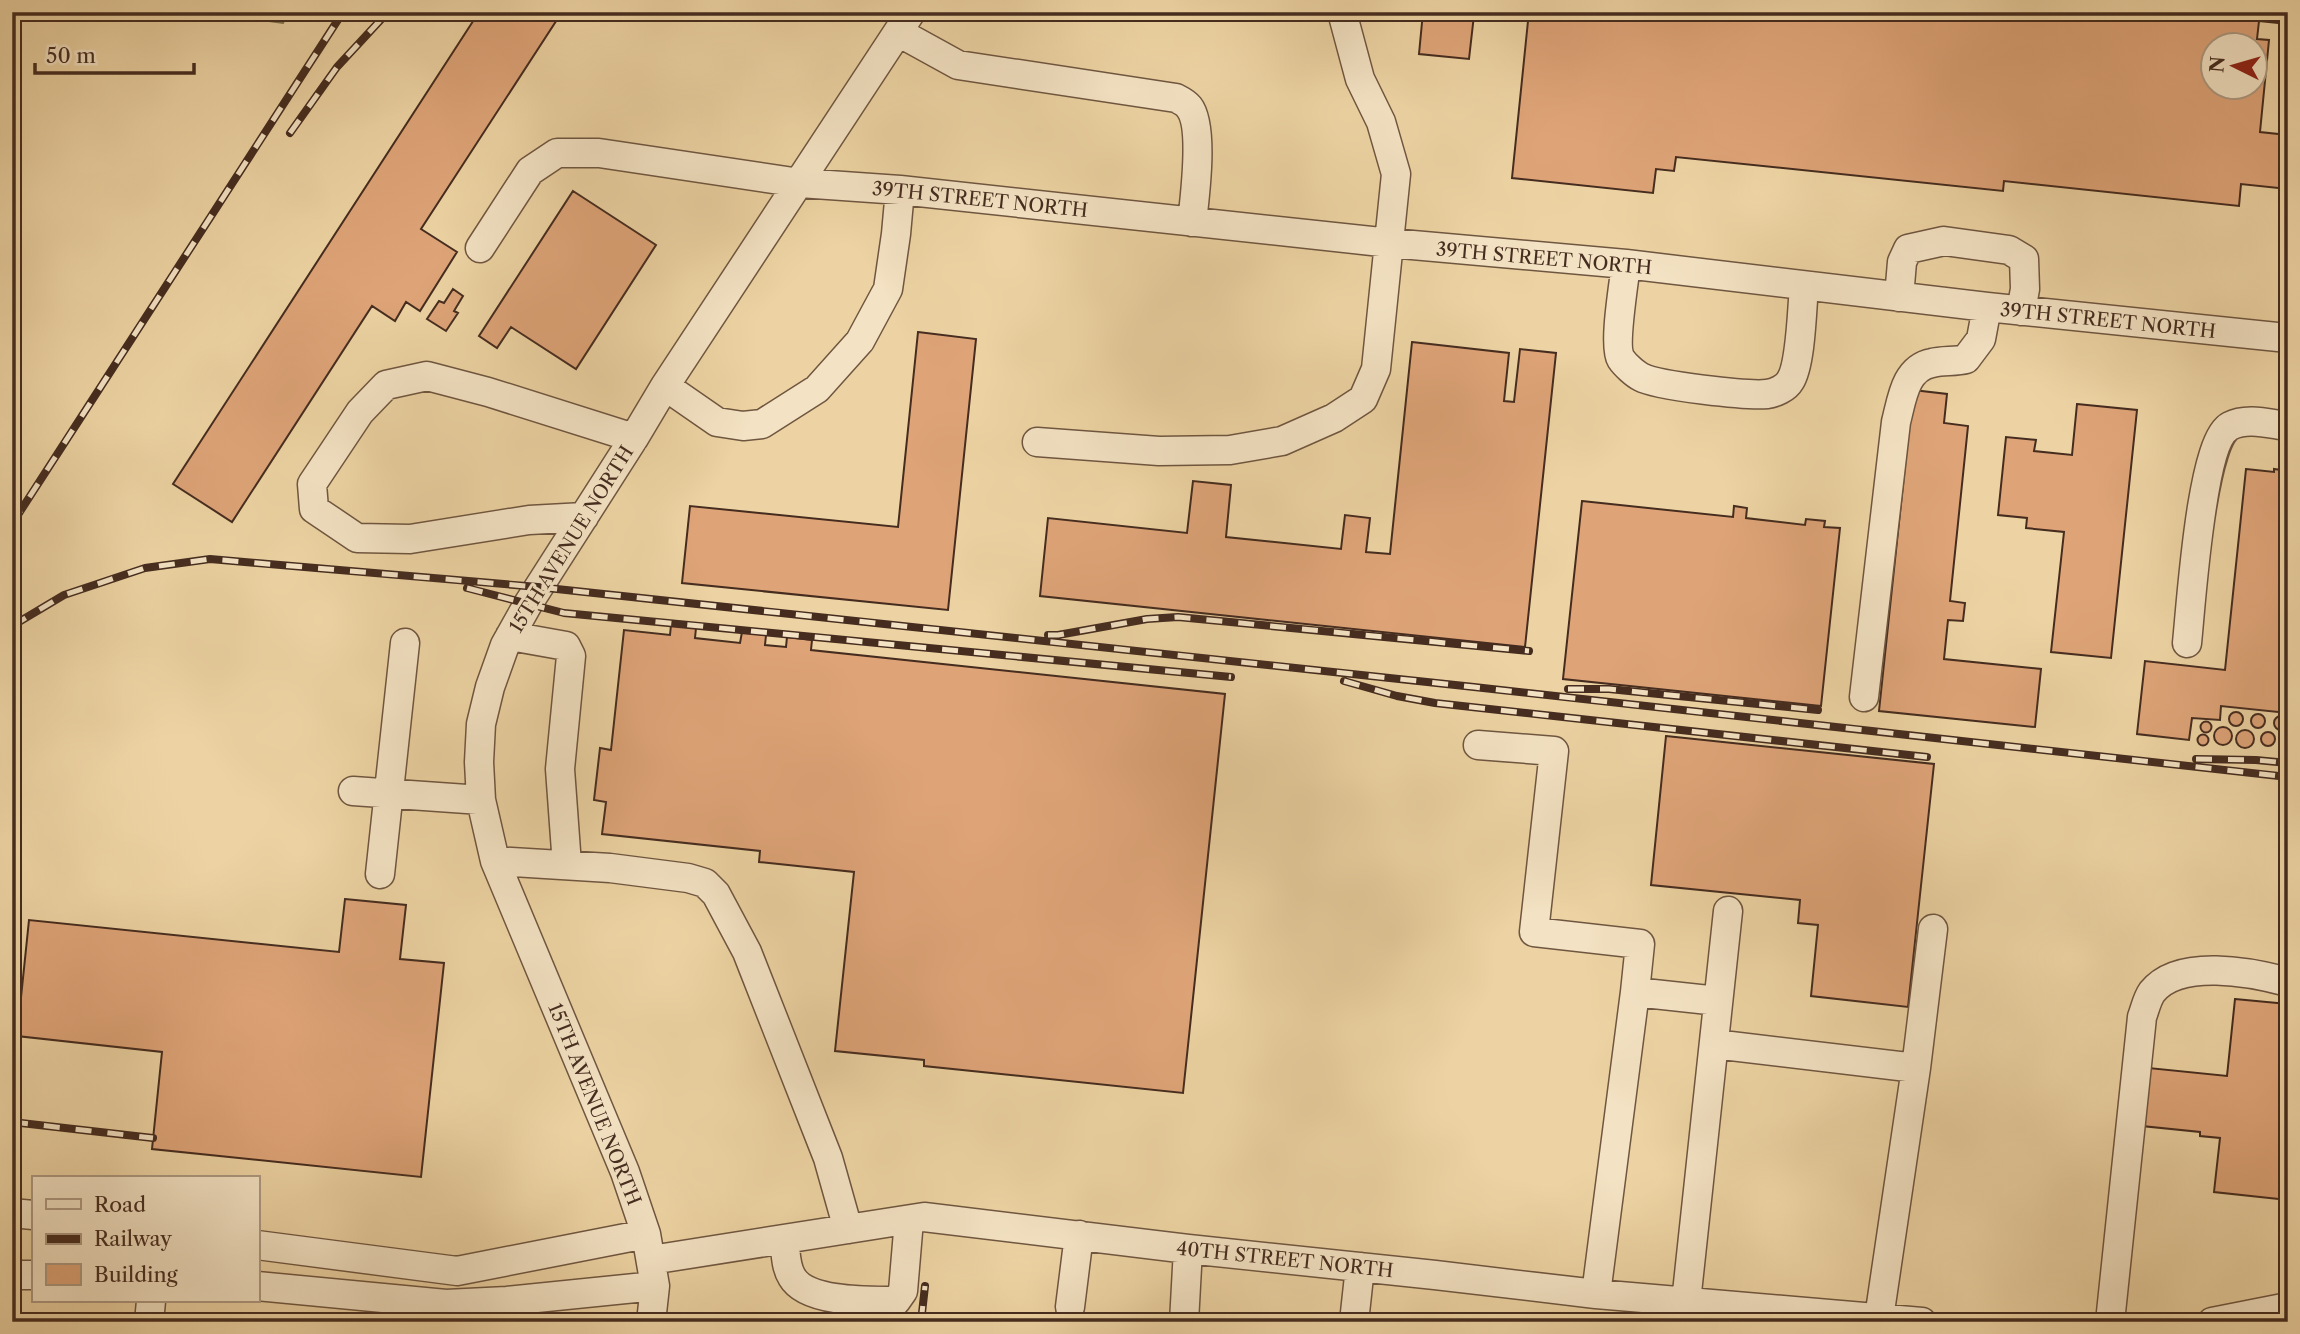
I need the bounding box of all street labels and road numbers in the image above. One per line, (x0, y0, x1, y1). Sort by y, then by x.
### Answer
street label: 39TH STREET NORTH (871, 177, 1089, 222)
street label: 39TH STREET NORTH (1435, 238, 1653, 279)
street label: 39TH STREET NORTH (1999, 298, 2217, 343)
street label: 15TH AVENUE NORTH (504, 442, 638, 637)
street label: 15TH AVENUE NORTH (543, 1000, 646, 1209)
street label: 40TH STREET NORTH (1175, 1237, 1395, 1282)

